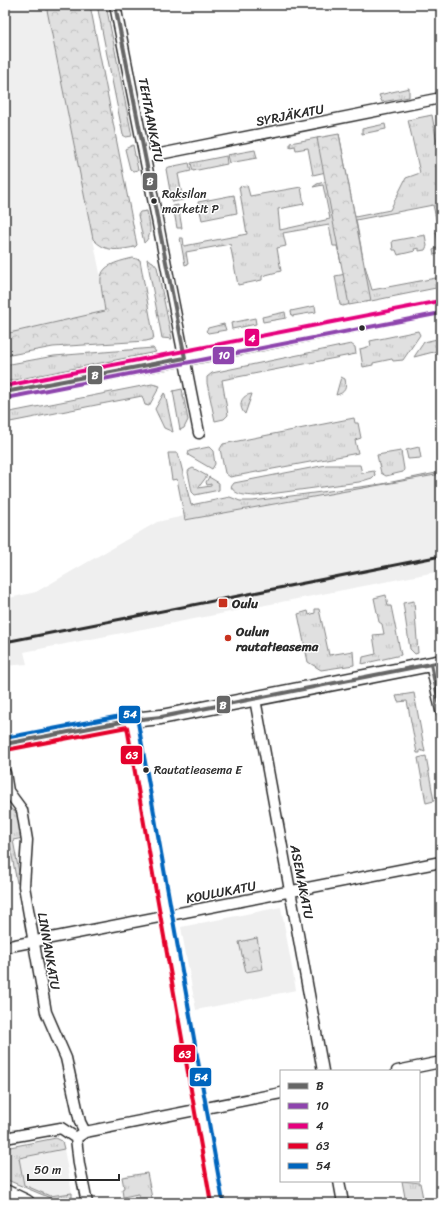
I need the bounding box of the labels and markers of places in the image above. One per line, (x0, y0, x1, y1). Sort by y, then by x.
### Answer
place label: Raksilan marketit P (162, 183, 220, 220)
marker: Raksilan marketit P (149, 196, 159, 206)
unlabelled marker (357, 323, 367, 333)
place label: Oulu (231, 592, 259, 615)
marker: Oulu (217, 597, 229, 609)
place label: Oulun rautatieasema (235, 620, 319, 658)
marker: Oulun rautatieasema (223, 633, 233, 643)
place label: Rautatieasema E (154, 759, 243, 781)
marker: Rautatieasema E (141, 765, 151, 775)

